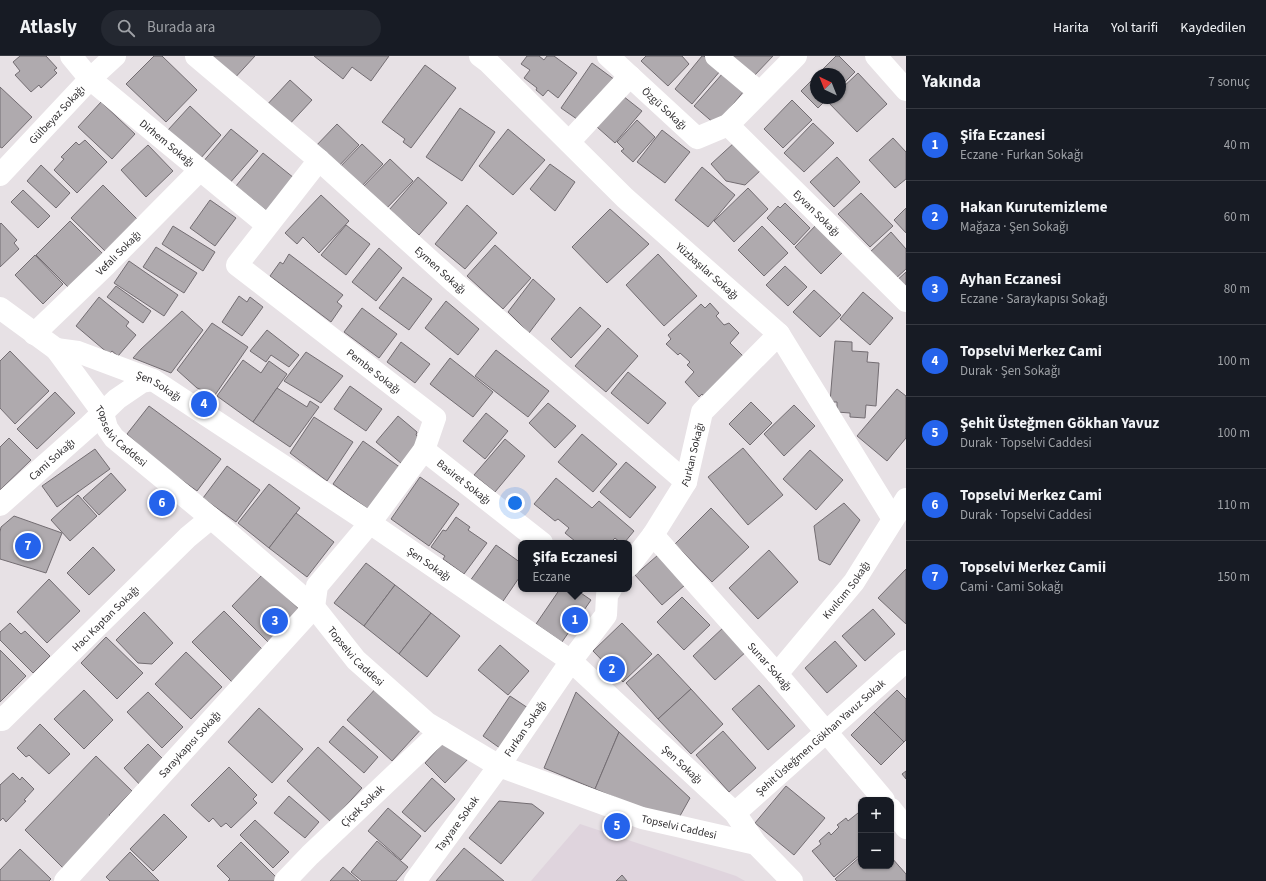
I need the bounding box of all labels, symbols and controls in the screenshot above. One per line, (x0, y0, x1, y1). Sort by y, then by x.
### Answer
search box (101, 10, 381, 46)
text: Atlasly (20, 14, 77, 41)
icon: search (115, 17, 137, 39)
text: Burada ara (147, 17, 215, 38)
text: Harita (1053, 18, 1089, 38)
text: Yol tarifi (1111, 18, 1158, 38)
text: Kaydedilen (1180, 18, 1246, 38)
north arrow (810, 68, 846, 104)
text: Yakında (922, 70, 981, 94)
text: 7 sonuç (1208, 73, 1250, 91)
street label: Gülbeyaz Sokağı (26, 82, 88, 147)
street label: Özgü Sokağı (638, 84, 690, 133)
street label: Dirhem Sokağı (136, 116, 198, 170)
text: Şifa Eczanesi (960, 125, 1045, 146)
text: 1 (932, 136, 938, 154)
text: 40 m (1224, 136, 1250, 154)
text: Eczane · Furkan Sokağı (960, 146, 1083, 164)
street label: Eyvan Sokağı (790, 187, 843, 240)
text: Hakan Kurutemizleme (960, 197, 1107, 218)
text: 2 (932, 208, 938, 226)
text: 60 m (1224, 208, 1250, 226)
text: Mağaza · Şen Sokağı (960, 218, 1069, 236)
street label: Vefalı Sokağı (93, 227, 144, 279)
street label: Yüzbaşılar Sokağı (671, 238, 742, 303)
street label: Eymen Sokağı (411, 243, 469, 297)
text: Ayhan Eczanesi (960, 269, 1061, 290)
text: 3 (932, 280, 938, 298)
text: 80 m (1224, 280, 1250, 298)
text: Eczane · Saraykapısı Sokağı (960, 290, 1108, 308)
text: Topselvi Merkez Cami (960, 341, 1102, 362)
street label: Pembe Sokağı (343, 345, 404, 397)
text: 4 (932, 352, 938, 370)
text: 100 m (1217, 352, 1250, 370)
text: Durak · Şen Sokağı (960, 362, 1060, 380)
street label: Şen Sokağı (134, 367, 184, 405)
pin: 4 (191, 389, 217, 419)
street label: Topselvi Caddesi (92, 402, 150, 470)
text: Şehit Üsteğmen Gökhan Yavuz (960, 413, 1159, 434)
street label: Furkan Sokağı (678, 421, 707, 490)
text: 5 (932, 424, 938, 442)
text: 100 m (1217, 424, 1250, 442)
text: Durak · Topselvi Caddesi (960, 434, 1092, 452)
street label: Cami Sokağı (26, 435, 78, 484)
street label: Basiret Sokağı (433, 456, 494, 508)
text: Topselvi̇ Merkez Cami̇ (960, 485, 1102, 506)
pin: 6 (149, 488, 175, 518)
your location (505, 493, 525, 513)
text: 6 (932, 496, 938, 514)
text: 110 m (1217, 496, 1250, 514)
text: Durak · Topselvi Caddesi (960, 506, 1092, 524)
pin: 7 (15, 531, 41, 561)
popup (518, 540, 632, 592)
street label: Şen Sokağı (404, 544, 454, 585)
text: Şifa Eczanesi (532, 547, 618, 568)
text: Topselvi Merkez Camii (960, 557, 1106, 578)
street label: Kıvılcım Sokağı (819, 558, 873, 622)
text: Eczane (532, 568, 570, 586)
text: 7 (932, 568, 938, 586)
text: 150 m (1217, 568, 1250, 586)
text: Cami · Cami Sokağı (960, 578, 1064, 596)
street label: Hacı Kaptan Sokağı (69, 582, 143, 655)
pin: 1 (562, 605, 588, 635)
pin: 3 (262, 606, 288, 636)
street label: Topselvi Caddesi (324, 623, 387, 690)
street label: Sunar Sokağı (744, 639, 795, 694)
pin: 2 (599, 654, 625, 684)
street label: Şehit Üsteğmen Gökhan Yavuz Sokak (752, 676, 889, 799)
street label: Furkan Sokağı (501, 698, 550, 760)
street label: Saraykapısı Sokağı (155, 708, 224, 781)
street label: Şen Sokağı (659, 742, 706, 787)
street label: Çiçek Sokak (337, 781, 388, 830)
street label: Tayyare Sokak (432, 793, 483, 855)
map controls (858, 797, 894, 869)
button: + (858, 797, 894, 833)
pin: 5 (604, 811, 630, 841)
street label: Topselvi Caddesi (640, 811, 718, 843)
button: − (858, 833, 894, 869)

